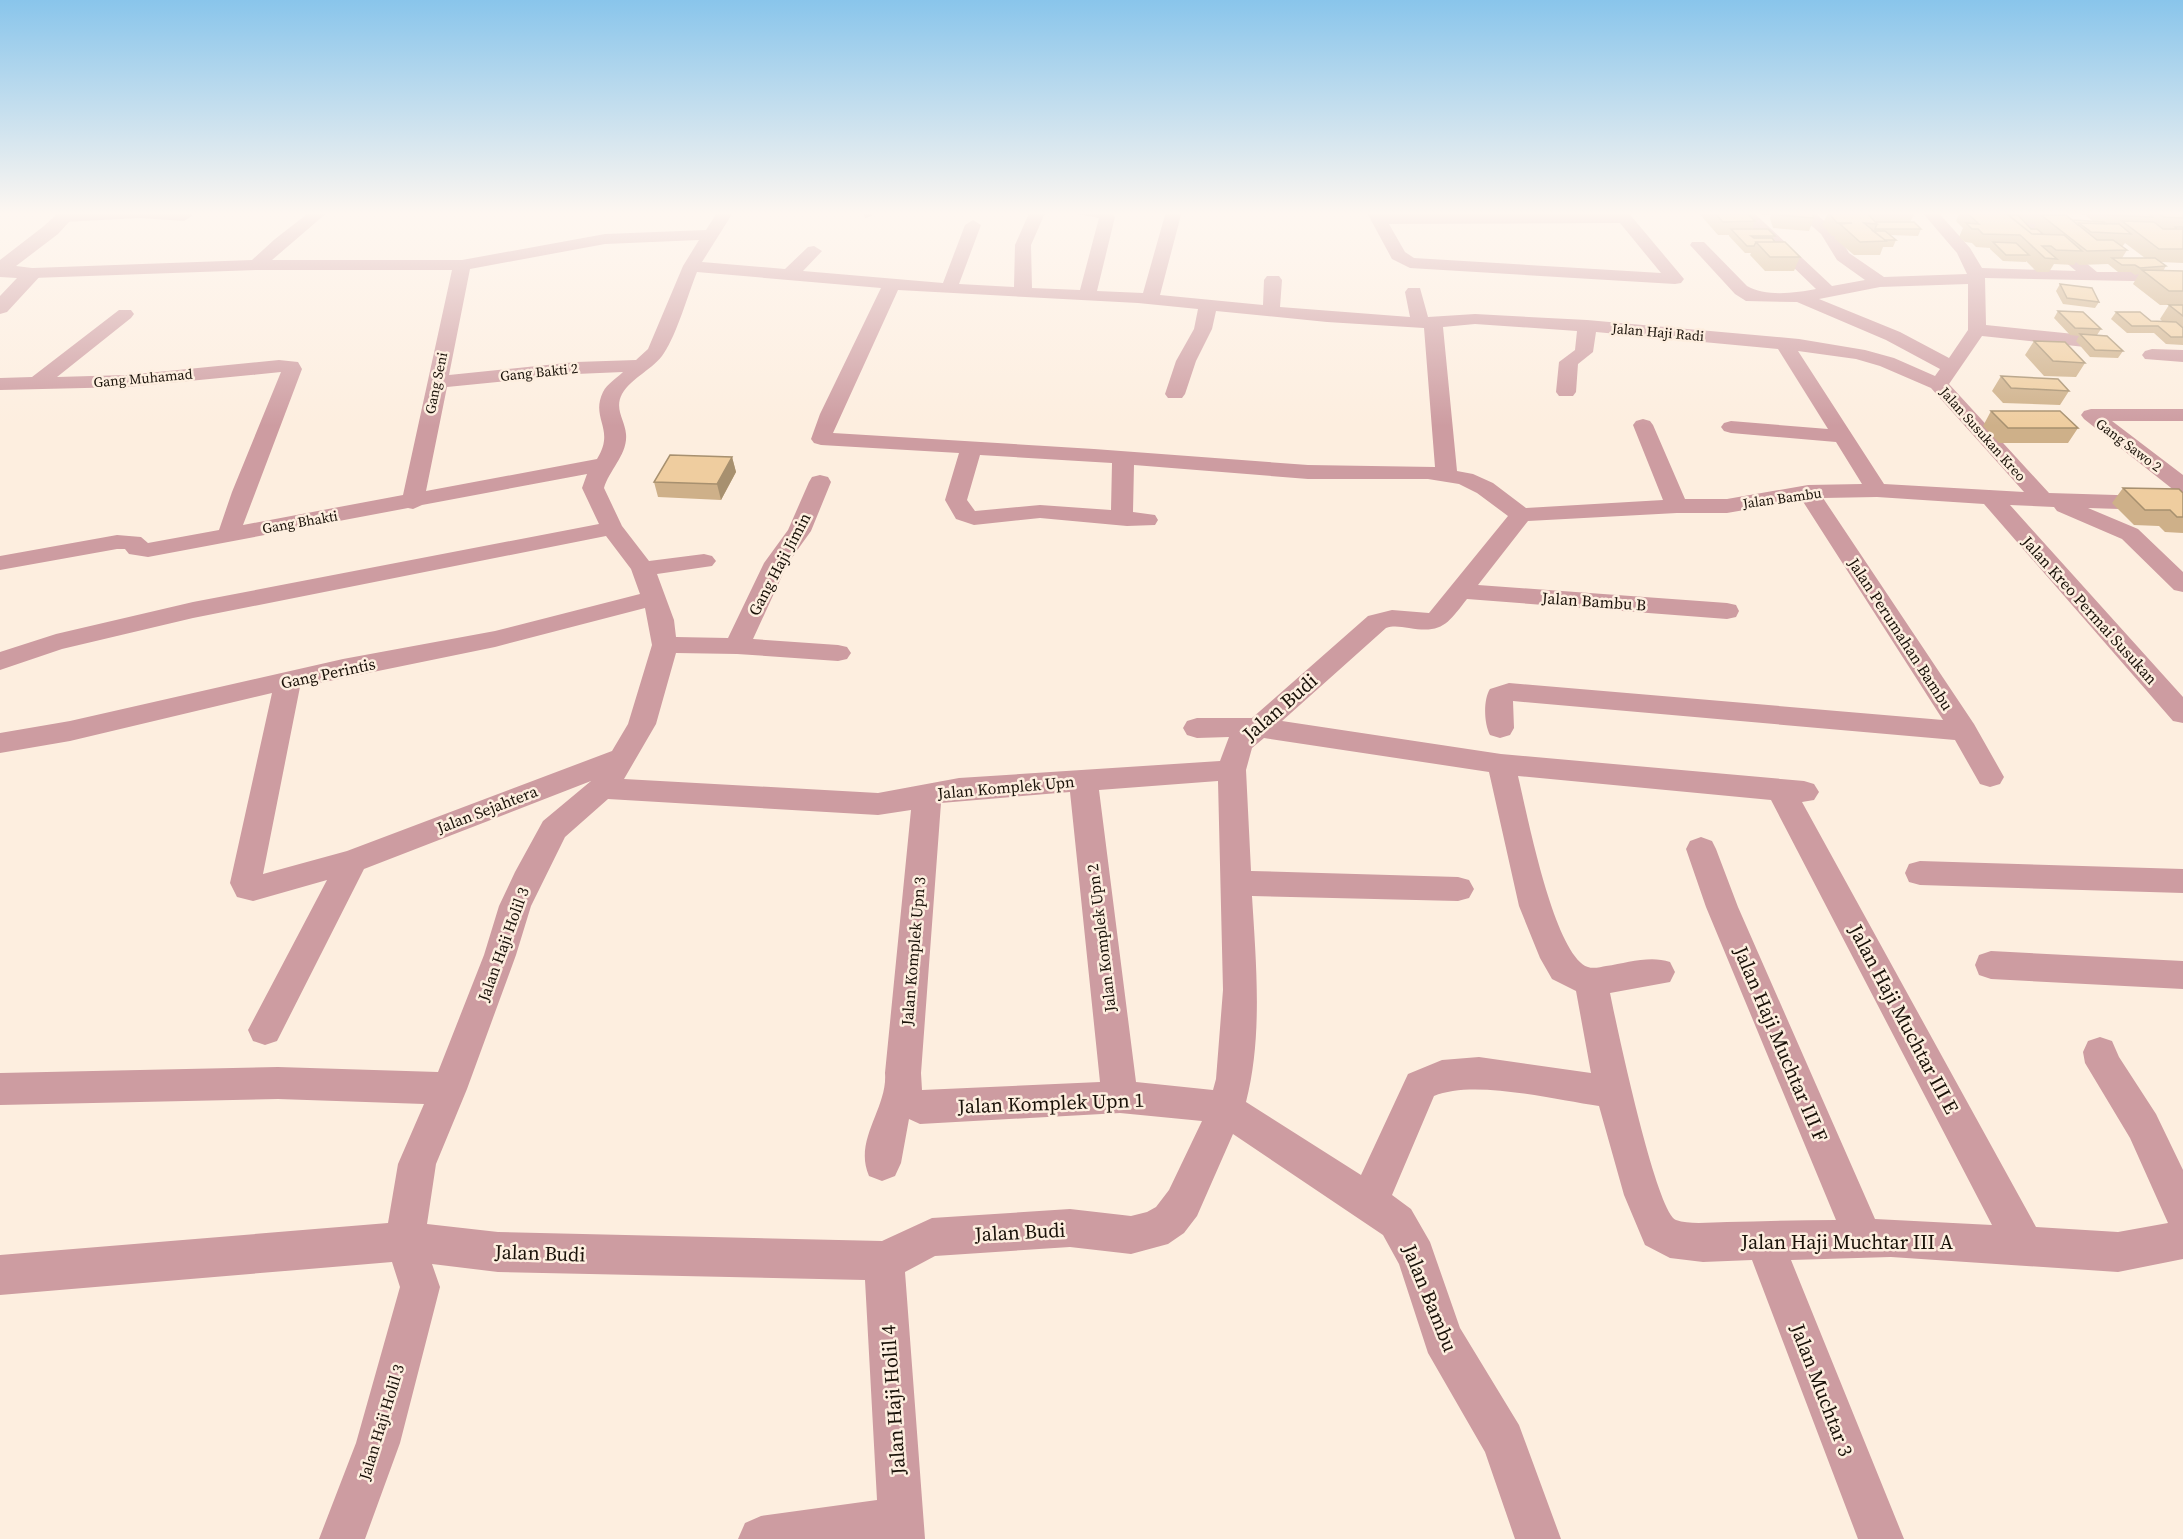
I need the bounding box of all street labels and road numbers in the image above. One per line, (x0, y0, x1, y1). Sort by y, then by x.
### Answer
street label: Jalan Haji Radi (1610, 318, 1705, 346)
street label: Gang Seni (420, 350, 452, 416)
street label: Gang Bakti 2 (499, 358, 579, 386)
street label: Gang Muhamad (93, 364, 193, 392)
street label: Jalan Susukan Kreo (1935, 382, 2031, 486)
street label: Gang Sawo 2 (2092, 414, 2166, 476)
street label: Jalan Bambu (1740, 483, 1823, 514)
street label: Gang Bhakti (261, 506, 339, 538)
street label: Gang Haji Jimin (743, 508, 815, 619)
street label: Jalan Kreo Permai Susukan (2017, 530, 2163, 689)
street label: Jalan Perumahan Bambu (1843, 553, 1959, 715)
street label: Jalan Bambu B (1540, 586, 1647, 616)
street label: Gang Perintis (279, 652, 377, 694)
street label: Jalan Budi (1236, 667, 1323, 748)
street label: Jalan Komplek Upn (936, 770, 1076, 804)
street label: Jalan Sejahtera (432, 779, 541, 839)
street label: Jalan Komplek Upn 2 (1081, 863, 1121, 1014)
street label: Jalan Komplek Upn 3 (895, 876, 930, 1027)
street label: Jalan Haji Holil 3 (472, 884, 534, 1005)
street label: Jalan Haji Muchtar III E (1842, 919, 1966, 1119)
street label: Jalan Haji Muchtar III F (1727, 941, 1835, 1146)
street label: Jalan Komplek Upn 1 (956, 1086, 1145, 1120)
street label: Jalan Budi (973, 1216, 1066, 1248)
street label: Jalan Haji Muchtar III A (1740, 1228, 1954, 1256)
street label: Jalan Budi (493, 1237, 586, 1269)
street label: Jalan Bambu (1395, 1239, 1464, 1356)
street label: Jalan Muchtar 3 (1783, 1319, 1860, 1460)
street label: Jalan Haji Holil 4 (874, 1324, 912, 1477)
street label: Jalan Haji Holil 3 (353, 1361, 409, 1484)

